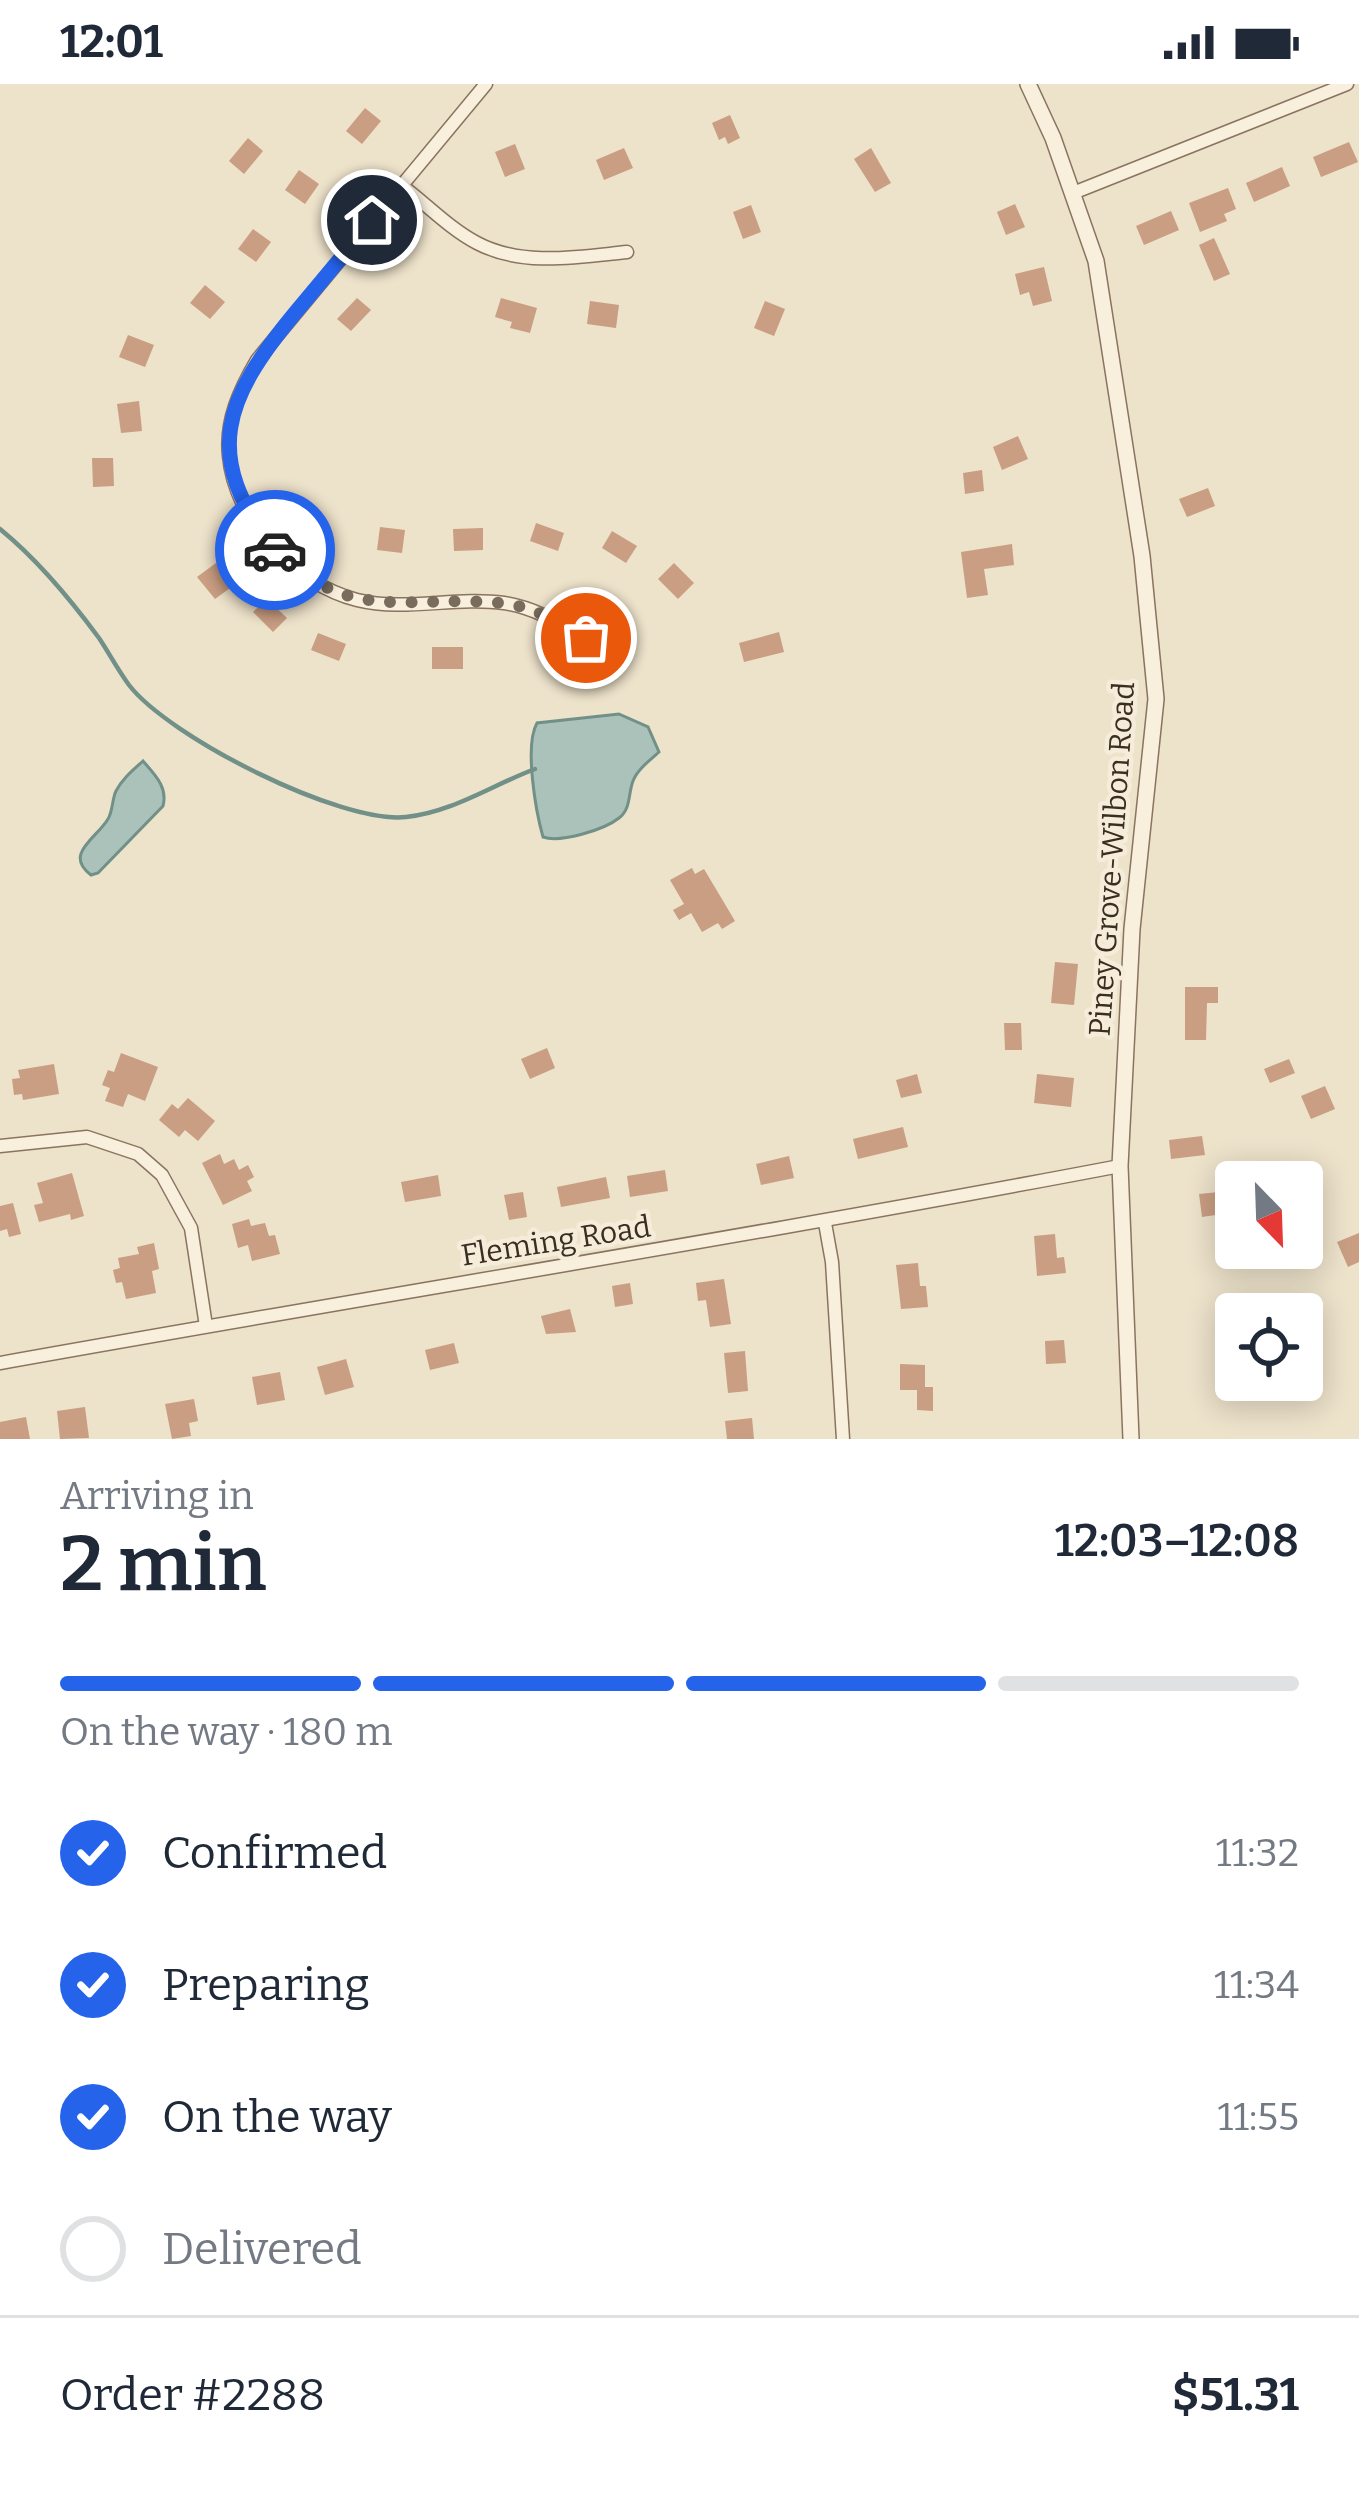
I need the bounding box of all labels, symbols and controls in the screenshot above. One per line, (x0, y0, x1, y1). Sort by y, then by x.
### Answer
text: 12:01 (60, 15, 163, 69)
pin (321, 169, 423, 271)
icon: home (339, 187, 405, 253)
courier (215, 490, 335, 610)
icon: car (242, 517, 308, 583)
pin (535, 587, 637, 689)
icon: bag (553, 605, 619, 671)
street label: Piney Grove-Wilbon Road (1082, 680, 1142, 1037)
north arrow (1215, 1161, 1323, 1269)
map controls (1215, 1161, 1323, 1401)
street label: Fleming Road (459, 1208, 654, 1274)
button: locate (1215, 1293, 1323, 1401)
text: Arriving in (60, 1473, 254, 1519)
text: 12:03–12:08 (1055, 1514, 1299, 1568)
text: 2 min (60, 1517, 267, 1611)
text: On the way · 180 m (60, 1709, 392, 1755)
icon: check (60, 1820, 126, 1886)
text: Confirmed (162, 1826, 387, 1880)
text: 11:32 (1216, 1830, 1299, 1876)
icon: check (60, 1952, 126, 2018)
text: Preparing (162, 1958, 370, 2012)
text: 11:34 (1214, 1962, 1299, 2008)
icon: check (60, 2084, 126, 2150)
text: On the way (162, 2090, 392, 2144)
text: 11:55 (1217, 2094, 1299, 2140)
text: Delivered (162, 2222, 362, 2276)
text: Order #2288 (60, 2368, 325, 2422)
text: $51.31 (1172, 2368, 1299, 2422)

